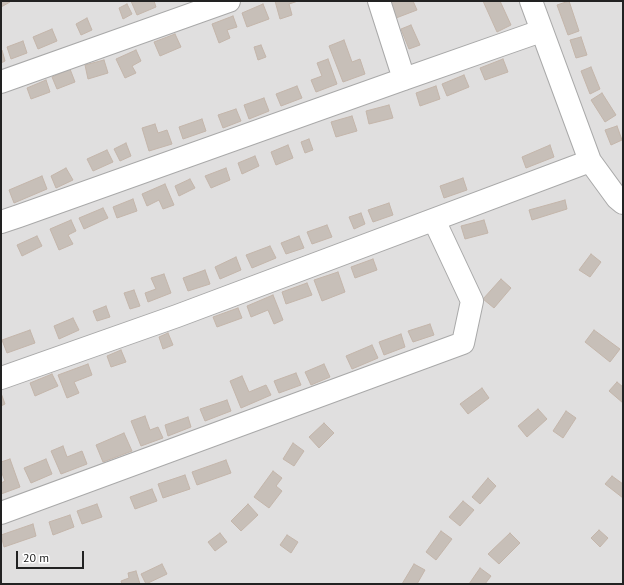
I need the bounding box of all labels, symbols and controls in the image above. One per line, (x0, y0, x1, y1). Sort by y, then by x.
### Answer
scale bar (18, 543, 86, 569)
text: 20 m (23, 550, 49, 565)

